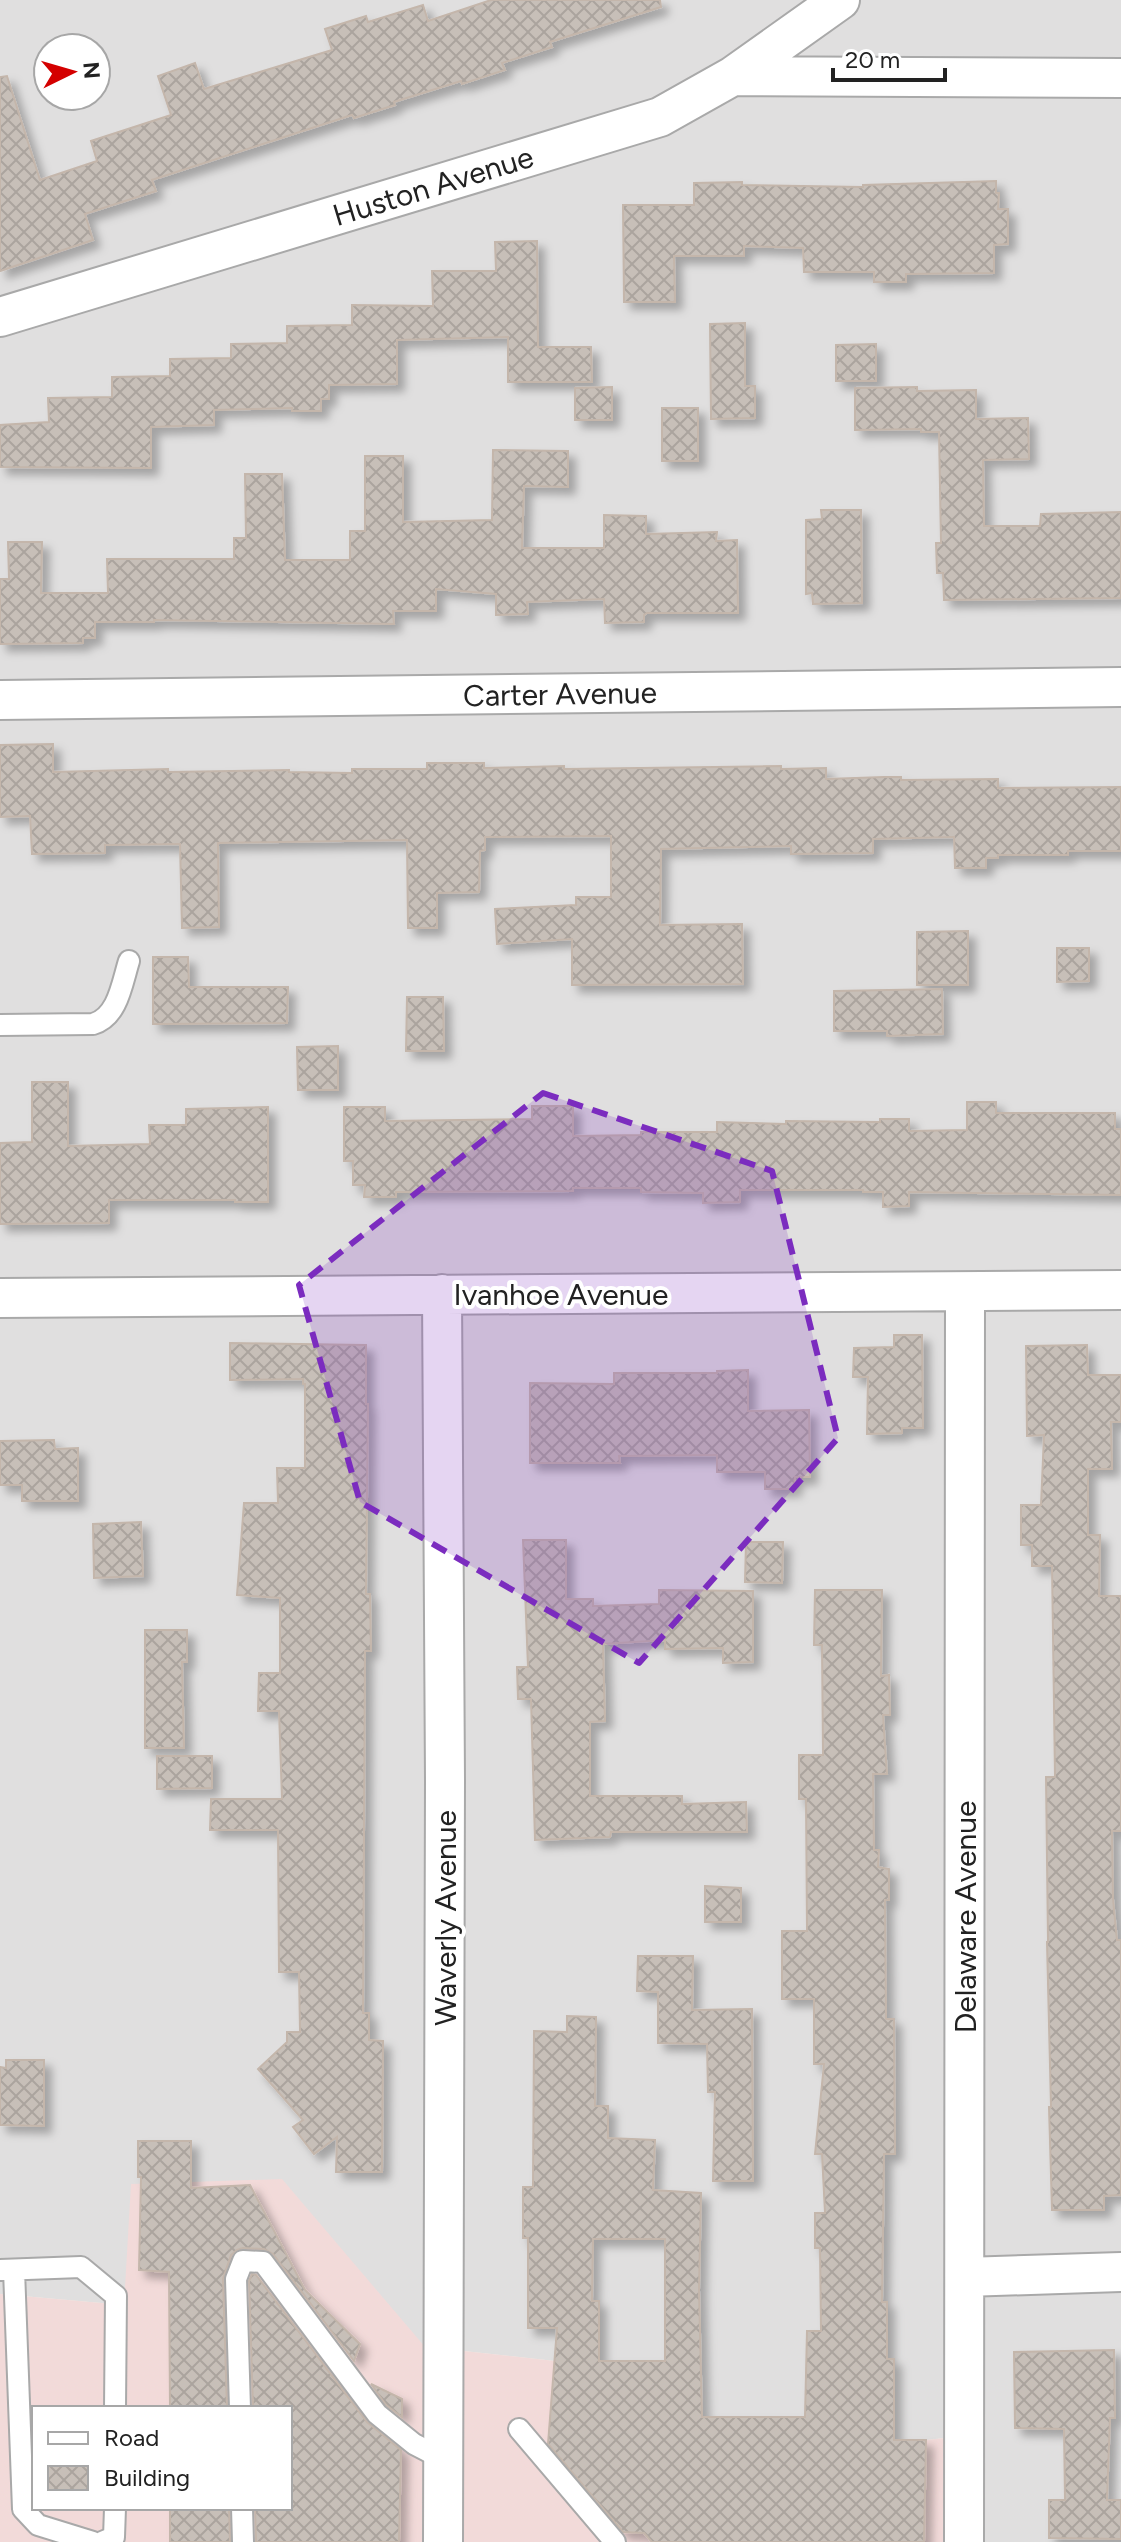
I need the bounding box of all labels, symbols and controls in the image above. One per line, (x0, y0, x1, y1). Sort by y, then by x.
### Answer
north arrow (32, 32, 112, 112)
scale bar (833, 32, 945, 82)
text: 20 m (845, 45, 900, 74)
text: N (77, 61, 106, 80)
street label: Huston Avenue (328, 138, 538, 234)
street label: Carter Avenue (463, 674, 657, 714)
street label: Ivanhoe Avenue (454, 1276, 668, 1313)
street label: Delaware Avenue (947, 1801, 984, 2033)
street label: Waverly Avenue (427, 1810, 464, 2026)
legend (32, 2406, 292, 2510)
text: Road (104, 2423, 159, 2452)
text: Building (104, 2463, 190, 2492)

